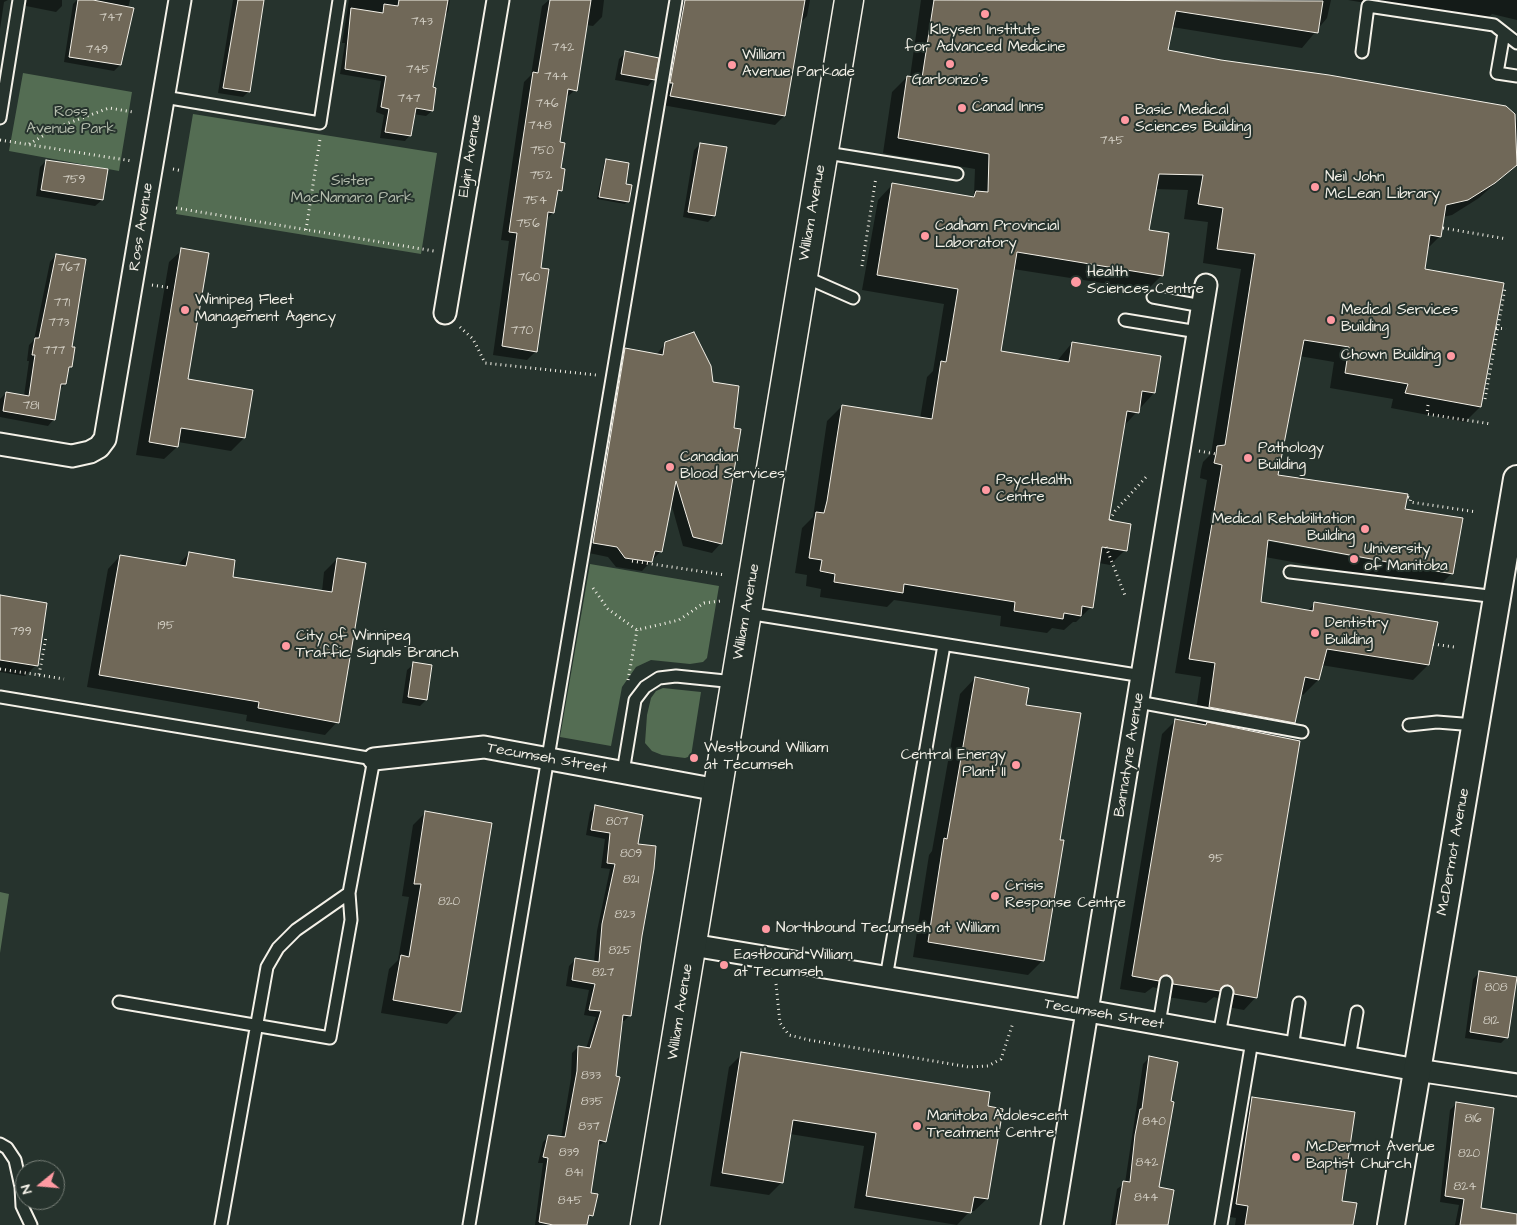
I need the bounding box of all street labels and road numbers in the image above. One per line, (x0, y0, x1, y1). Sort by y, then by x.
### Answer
street label: Elgin Avenue (456, 113, 486, 199)
street label: William Avenue (796, 163, 830, 263)
street label: Ross Avenue (126, 182, 158, 272)
street label: William Avenue (730, 562, 764, 662)
street label: Bannatyne Avenue (1111, 692, 1149, 818)
street label: Tecumseh Street (486, 740, 608, 778)
street label: McDermot Avenue (1434, 787, 1474, 917)
street label: William Avenue (664, 962, 698, 1062)
street label: Tecumseh Street (1043, 996, 1165, 1034)

